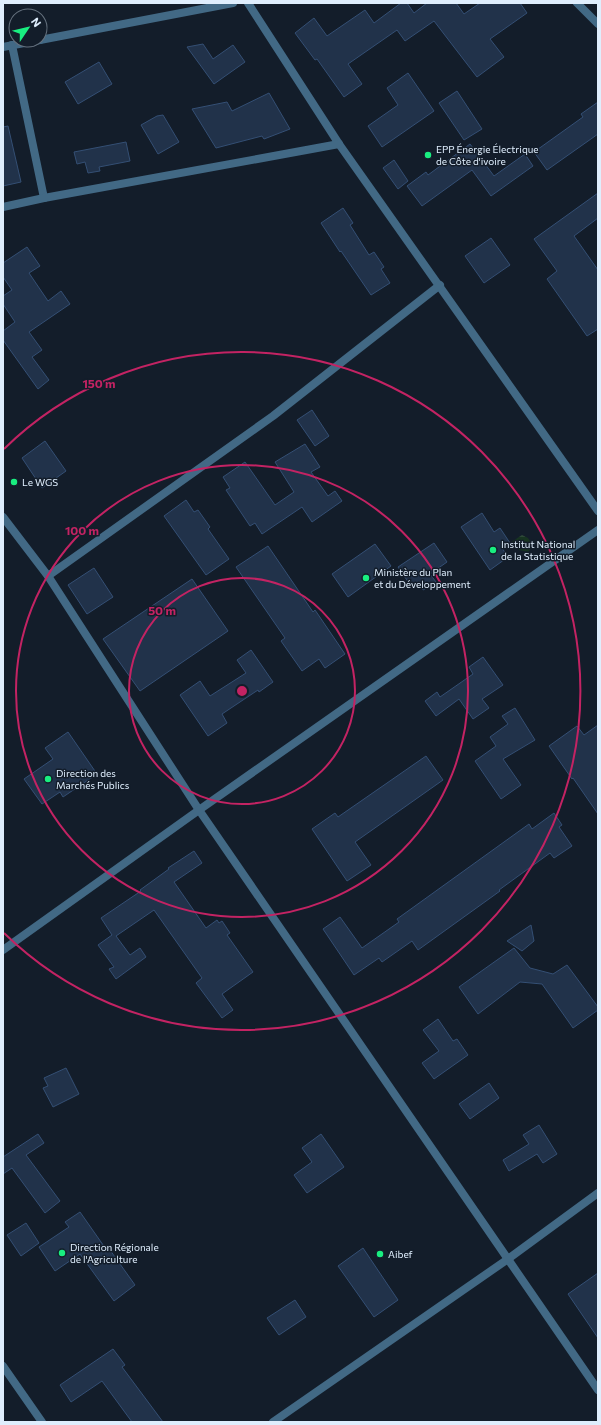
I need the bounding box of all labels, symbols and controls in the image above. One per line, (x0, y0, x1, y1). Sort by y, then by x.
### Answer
north arrow (8, 8, 48, 48)
text: N (29, 15, 44, 29)
place label: EPP Énergie Électrique de Côte d'ivoire (436, 143, 539, 167)
marker: EPP Énergie Électrique de Côte d'ivoire (423, 150, 433, 160)
text: 150 m (82, 376, 116, 390)
place label: Le WGS (22, 476, 58, 488)
marker: Le WGS (9, 477, 19, 487)
text: 100 m (65, 523, 99, 537)
place label: Institut National de la Statistique (501, 538, 575, 562)
marker: Institut National de la Statistique (488, 545, 498, 555)
place label: Ministère du Plan et du Développement (374, 566, 471, 590)
marker: Ministère du Plan et du Développement (361, 573, 371, 583)
text: 50 m (148, 603, 176, 617)
centre of rings (235, 684, 249, 698)
place label: Direction des Marchés Publics (56, 767, 130, 791)
marker: Direction des Marchés Publics (43, 774, 53, 784)
place label: Direction Régionale de l'Agriculture (70, 1241, 159, 1265)
marker: Direction Régionale de l'Agriculture (57, 1248, 67, 1258)
place label: Aibef (388, 1248, 413, 1260)
marker: Aibef (375, 1249, 385, 1259)

